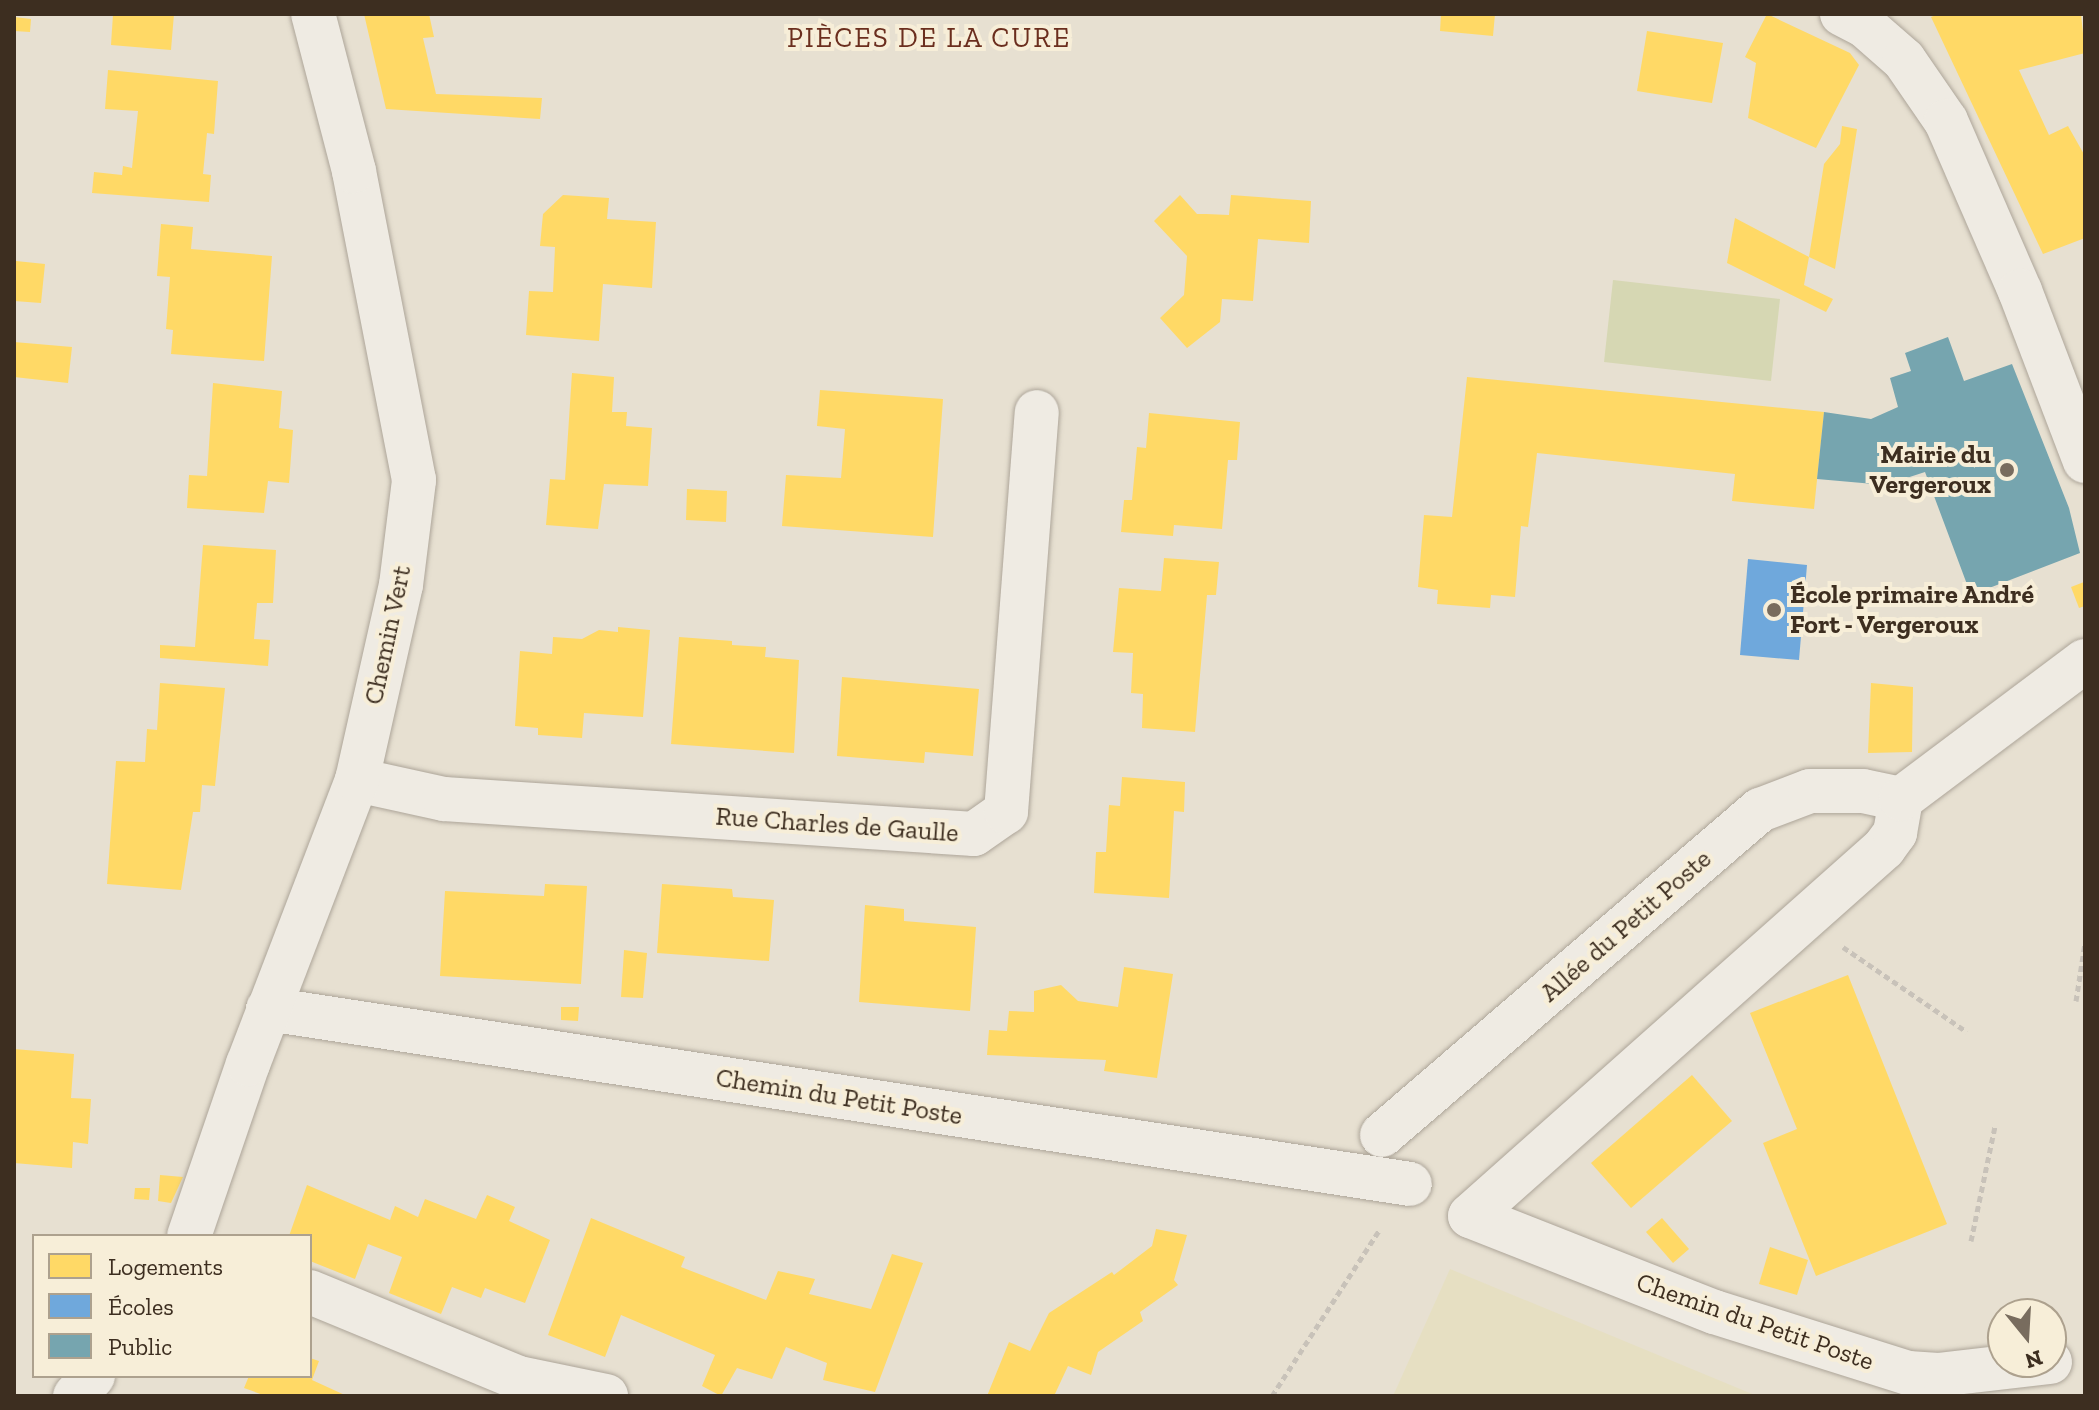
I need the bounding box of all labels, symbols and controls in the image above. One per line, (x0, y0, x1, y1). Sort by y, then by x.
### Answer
district label: PIÈCES DE LA CURE (786, 21, 1072, 55)
place label: Mairie du Vergeroux (1870, 439, 1991, 500)
marker: Mairie du Vergeroux (1998, 461, 2016, 479)
street label: Chemin Vert (358, 562, 418, 708)
place label: École primaire André Fort - Vergeroux (1790, 579, 2035, 640)
marker: École primaire André Fort - Vergeroux (1765, 601, 1783, 619)
street label: Rue Charles de Gaulle (715, 801, 959, 849)
street label: Allée du Petit Poste (1534, 843, 1718, 1009)
street label: Chemin du Petit Poste (714, 1062, 964, 1132)
legend (32, 1234, 312, 1378)
text: Logements (108, 1252, 223, 1281)
street label: Chemin du Petit Poste (1632, 1267, 1878, 1377)
text: Écoles (108, 1292, 174, 1321)
north arrow (1987, 1298, 2067, 1378)
text: Public (108, 1332, 172, 1361)
text: N (2022, 1344, 2046, 1375)

